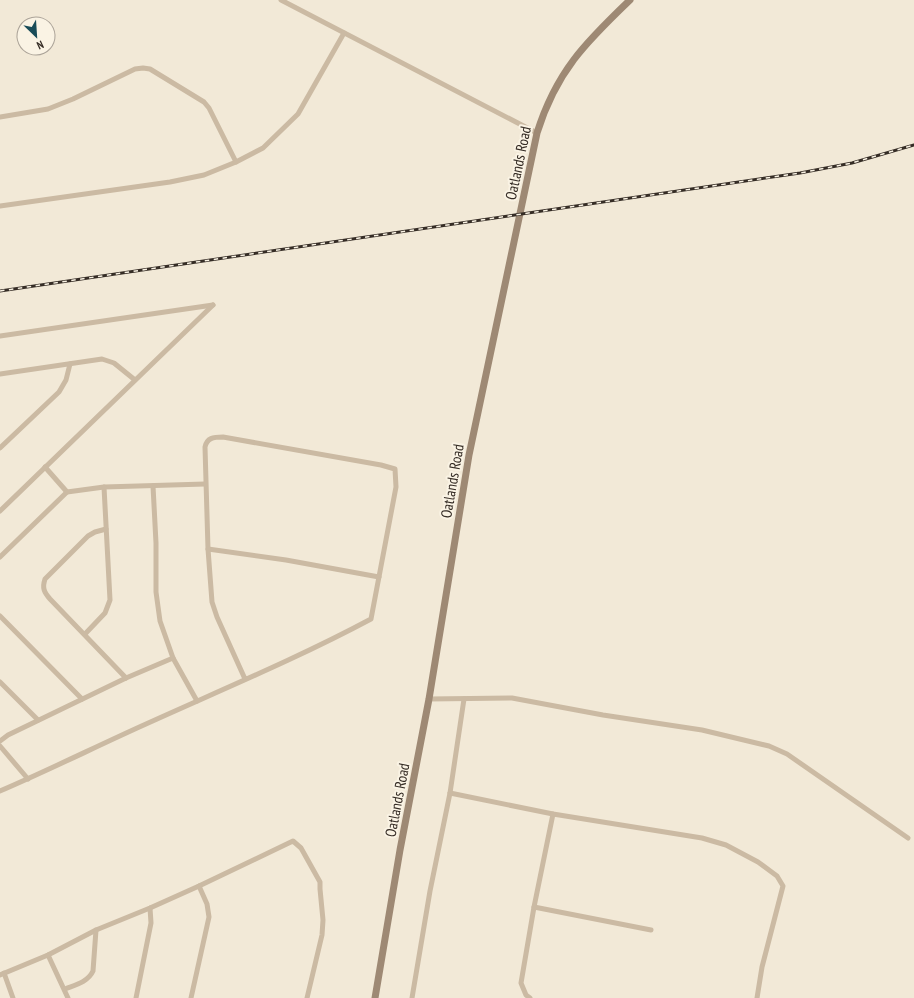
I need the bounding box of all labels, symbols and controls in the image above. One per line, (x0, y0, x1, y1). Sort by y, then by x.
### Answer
north arrow (16, 16, 56, 56)
text: N (35, 37, 46, 53)
street label: Oatlands Road (501, 124, 535, 202)
street label: Oatlands Road (436, 443, 468, 519)
street label: Oatlands Road (381, 761, 413, 839)

